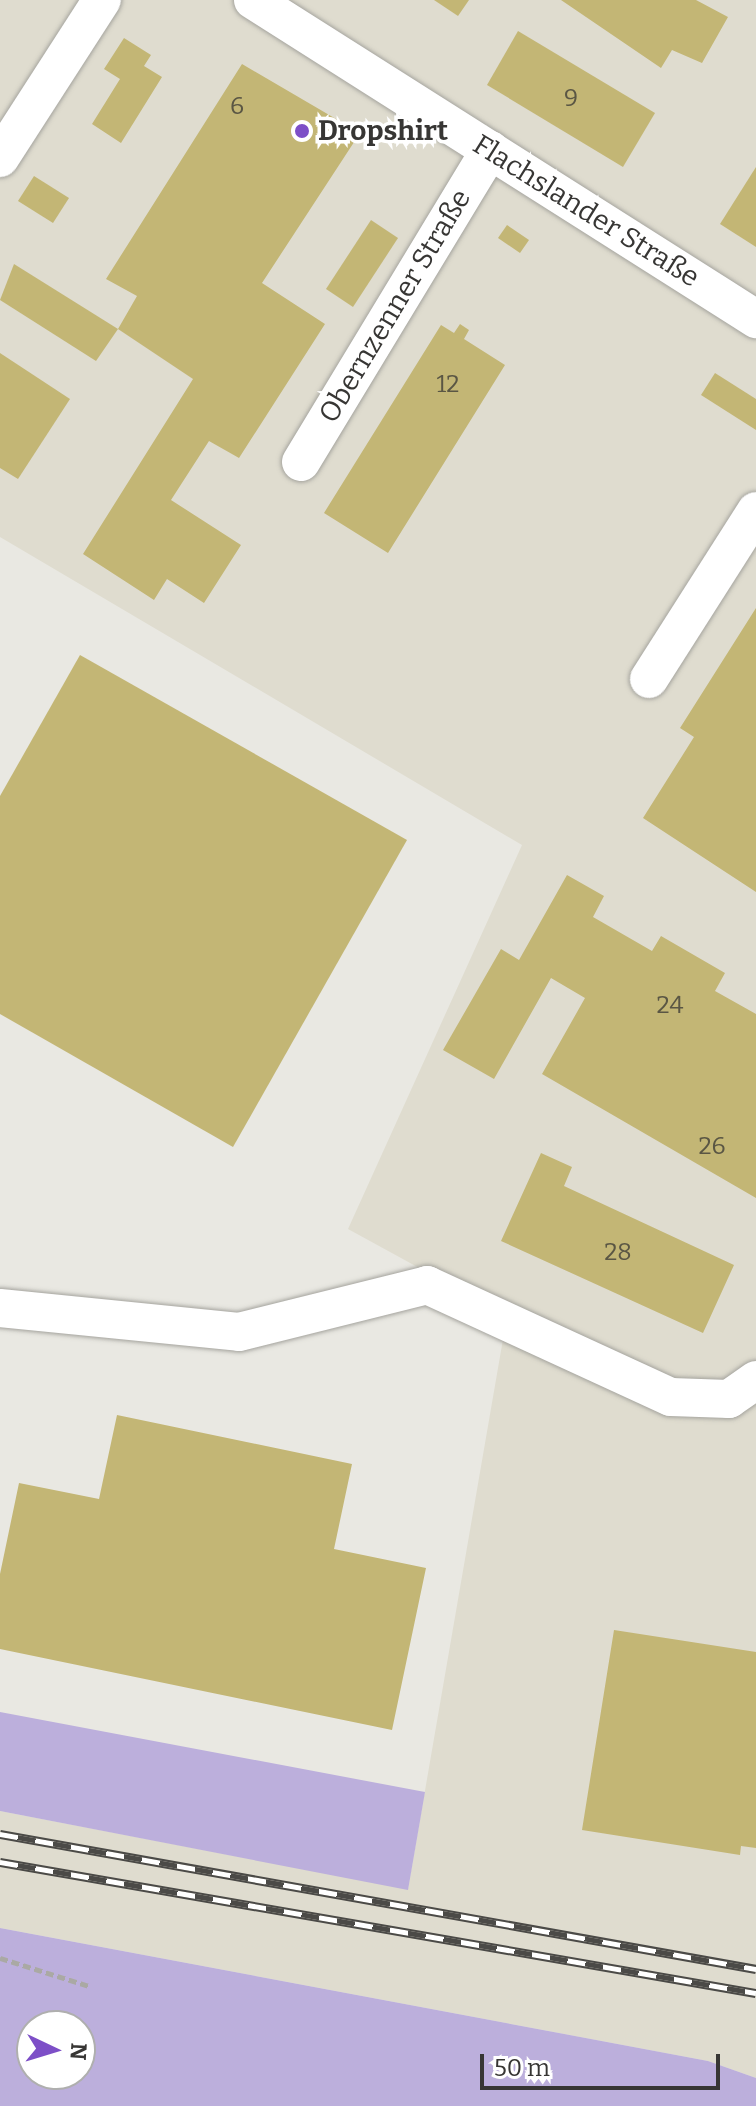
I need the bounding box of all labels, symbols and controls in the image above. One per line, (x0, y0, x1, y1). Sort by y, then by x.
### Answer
house number: 9 (564, 85, 578, 113)
house number: 6 (230, 93, 244, 121)
place label: Dropshirt (318, 114, 448, 148)
marker: Dropshirt (293, 122, 311, 140)
street label: Flachslander Straße (467, 128, 705, 294)
street label: Obernzenner Straße (312, 183, 478, 429)
house number: 12 (437, 371, 459, 399)
house number: 24 (656, 992, 684, 1020)
house number: 26 (698, 1133, 726, 1161)
house number: 28 (604, 1239, 632, 1267)
north arrow (16, 2010, 96, 2090)
scale bar (484, 2038, 724, 2088)
text: N (64, 2042, 93, 2061)
text: 50 m (494, 2054, 550, 2082)

